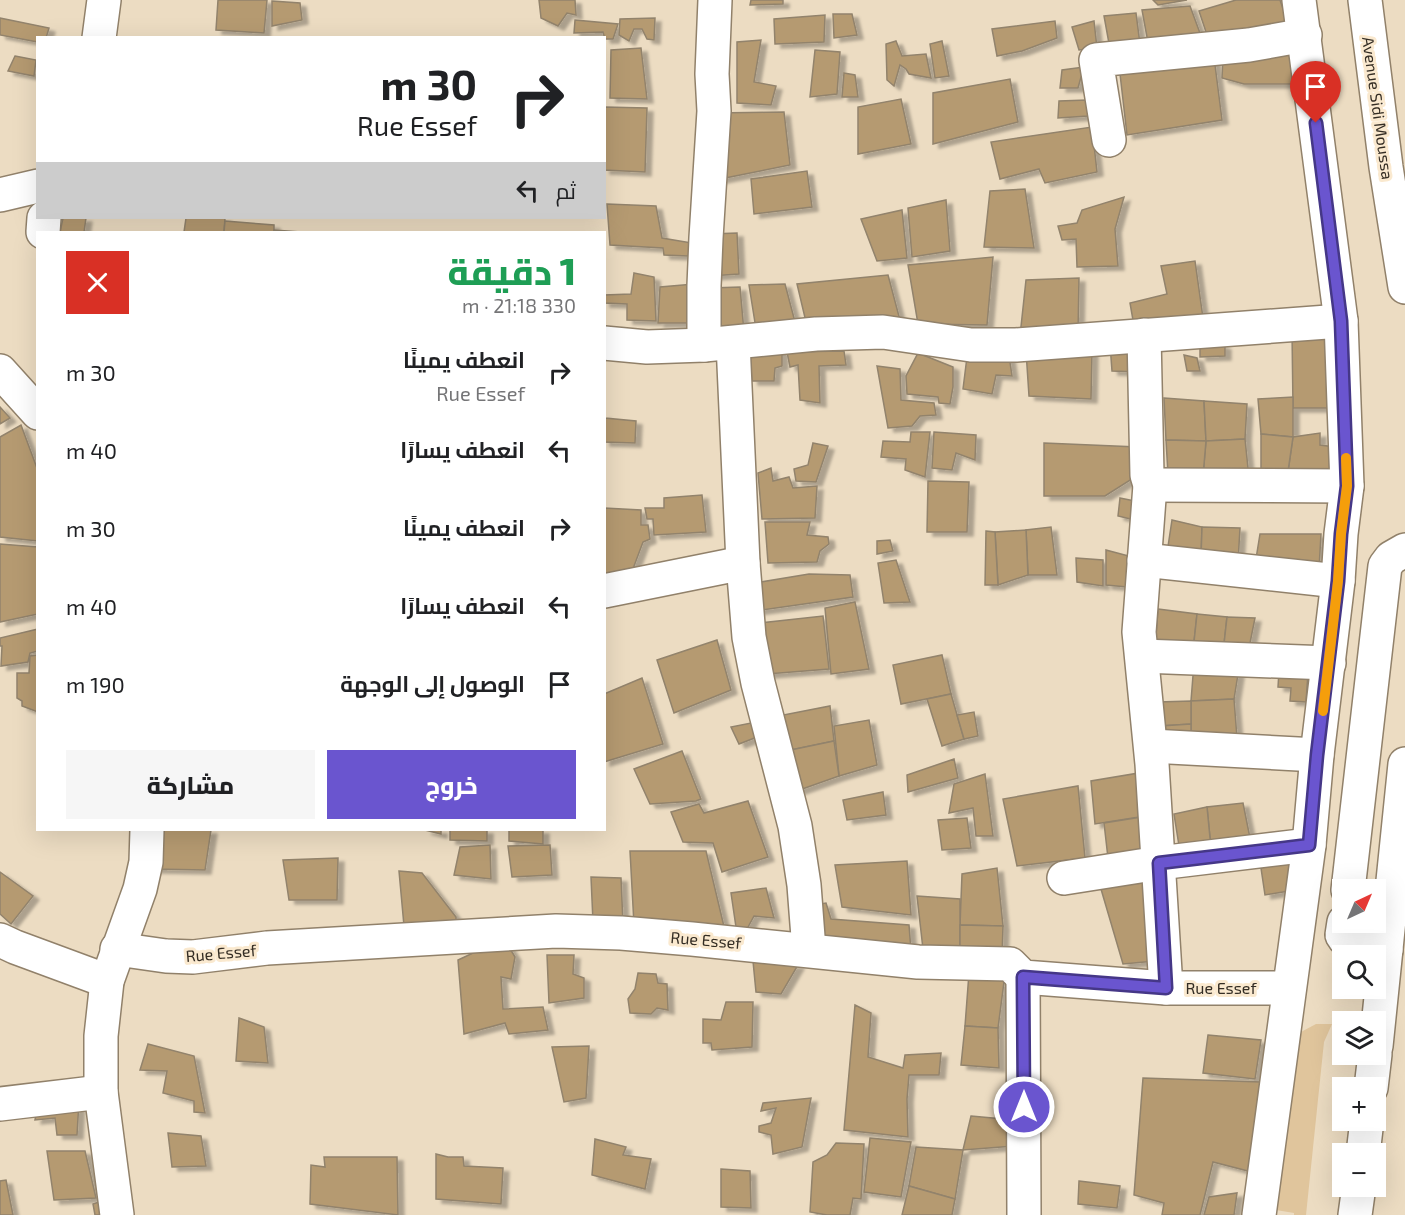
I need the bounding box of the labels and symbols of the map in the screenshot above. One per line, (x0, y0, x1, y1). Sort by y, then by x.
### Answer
street label: Avenue Sidi Moussa (1359, 35, 1398, 181)
pin (1290, 61, 1341, 123)
north arrow (1332, 879, 1386, 933)
street label: Rue Essef (670, 927, 743, 952)
street label: Rue Essef (185, 940, 258, 965)
street label: Rue Essef (1185, 978, 1257, 997)
position arrow (992, 1075, 1056, 1139)

